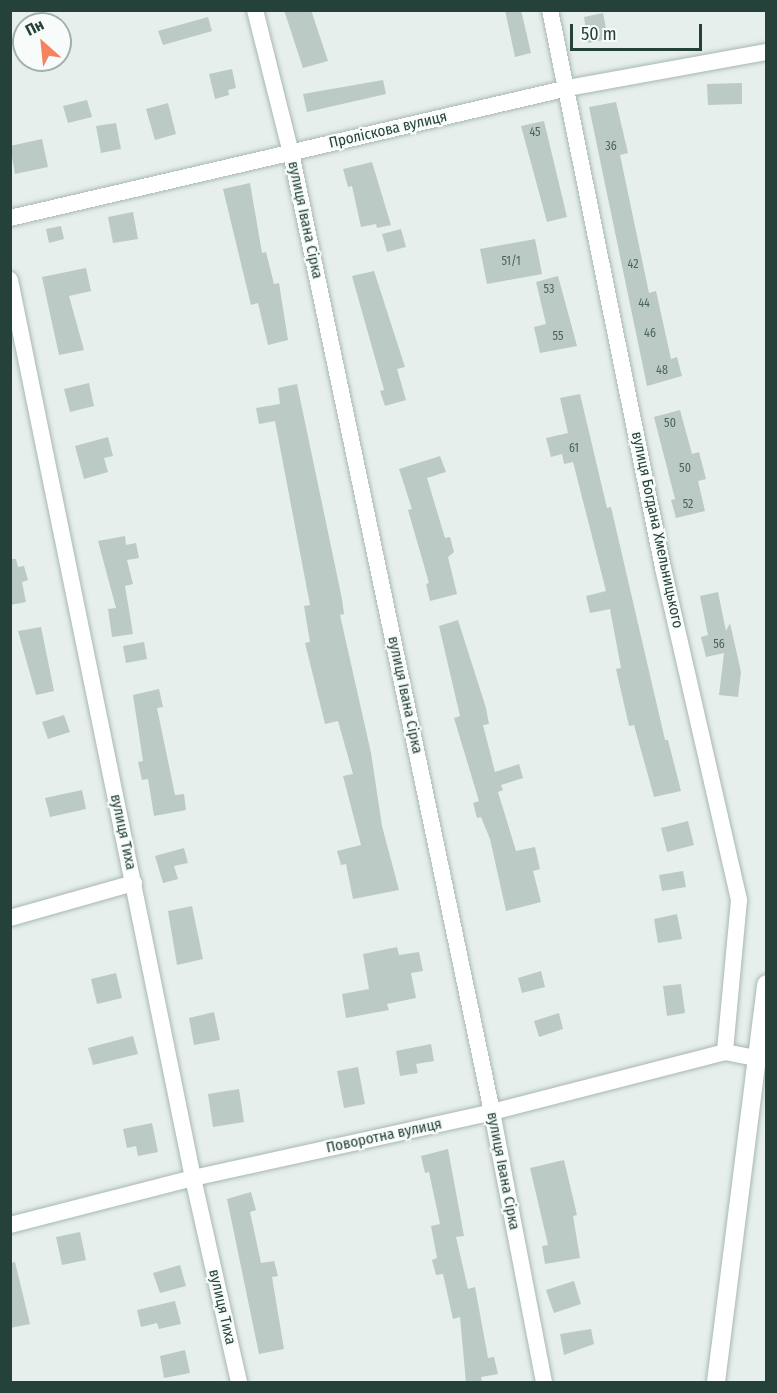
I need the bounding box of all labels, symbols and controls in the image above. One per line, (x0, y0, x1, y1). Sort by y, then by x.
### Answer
north arrow (12, 12, 72, 72)
scale bar (573, 12, 705, 50)
text: Пн (22, 15, 47, 40)
text: 50 m (581, 23, 617, 45)
street label: Проліскова вулиця (327, 108, 449, 152)
house number: 45 (529, 126, 541, 140)
house number: 36 (605, 140, 617, 154)
street label: вулиця Івана Сірка (284, 160, 326, 280)
house number: 51/1 (501, 255, 521, 269)
house number: 42 (628, 258, 638, 272)
house number: 53 (544, 283, 554, 297)
house number: 44 (638, 297, 650, 311)
house number: 46 (644, 327, 656, 341)
house number: 55 (553, 330, 563, 344)
house number: 48 (656, 364, 668, 378)
house number: 50 (664, 417, 676, 431)
street label: вулиця Богдана Хмельницького (627, 430, 687, 630)
house number: 61 (569, 442, 579, 456)
house number: 50 (679, 462, 691, 476)
house number: 52 (683, 498, 693, 512)
street label: вулиця Івана Сірка (384, 635, 426, 755)
house number: 56 (713, 638, 725, 652)
street label: вулиця Тиха (106, 793, 140, 871)
street label: вулиця Івана Сірка (483, 1111, 523, 1231)
street label: Поворотна вулиця (325, 1115, 443, 1157)
street label: вулиця Тиха (205, 1268, 239, 1346)

